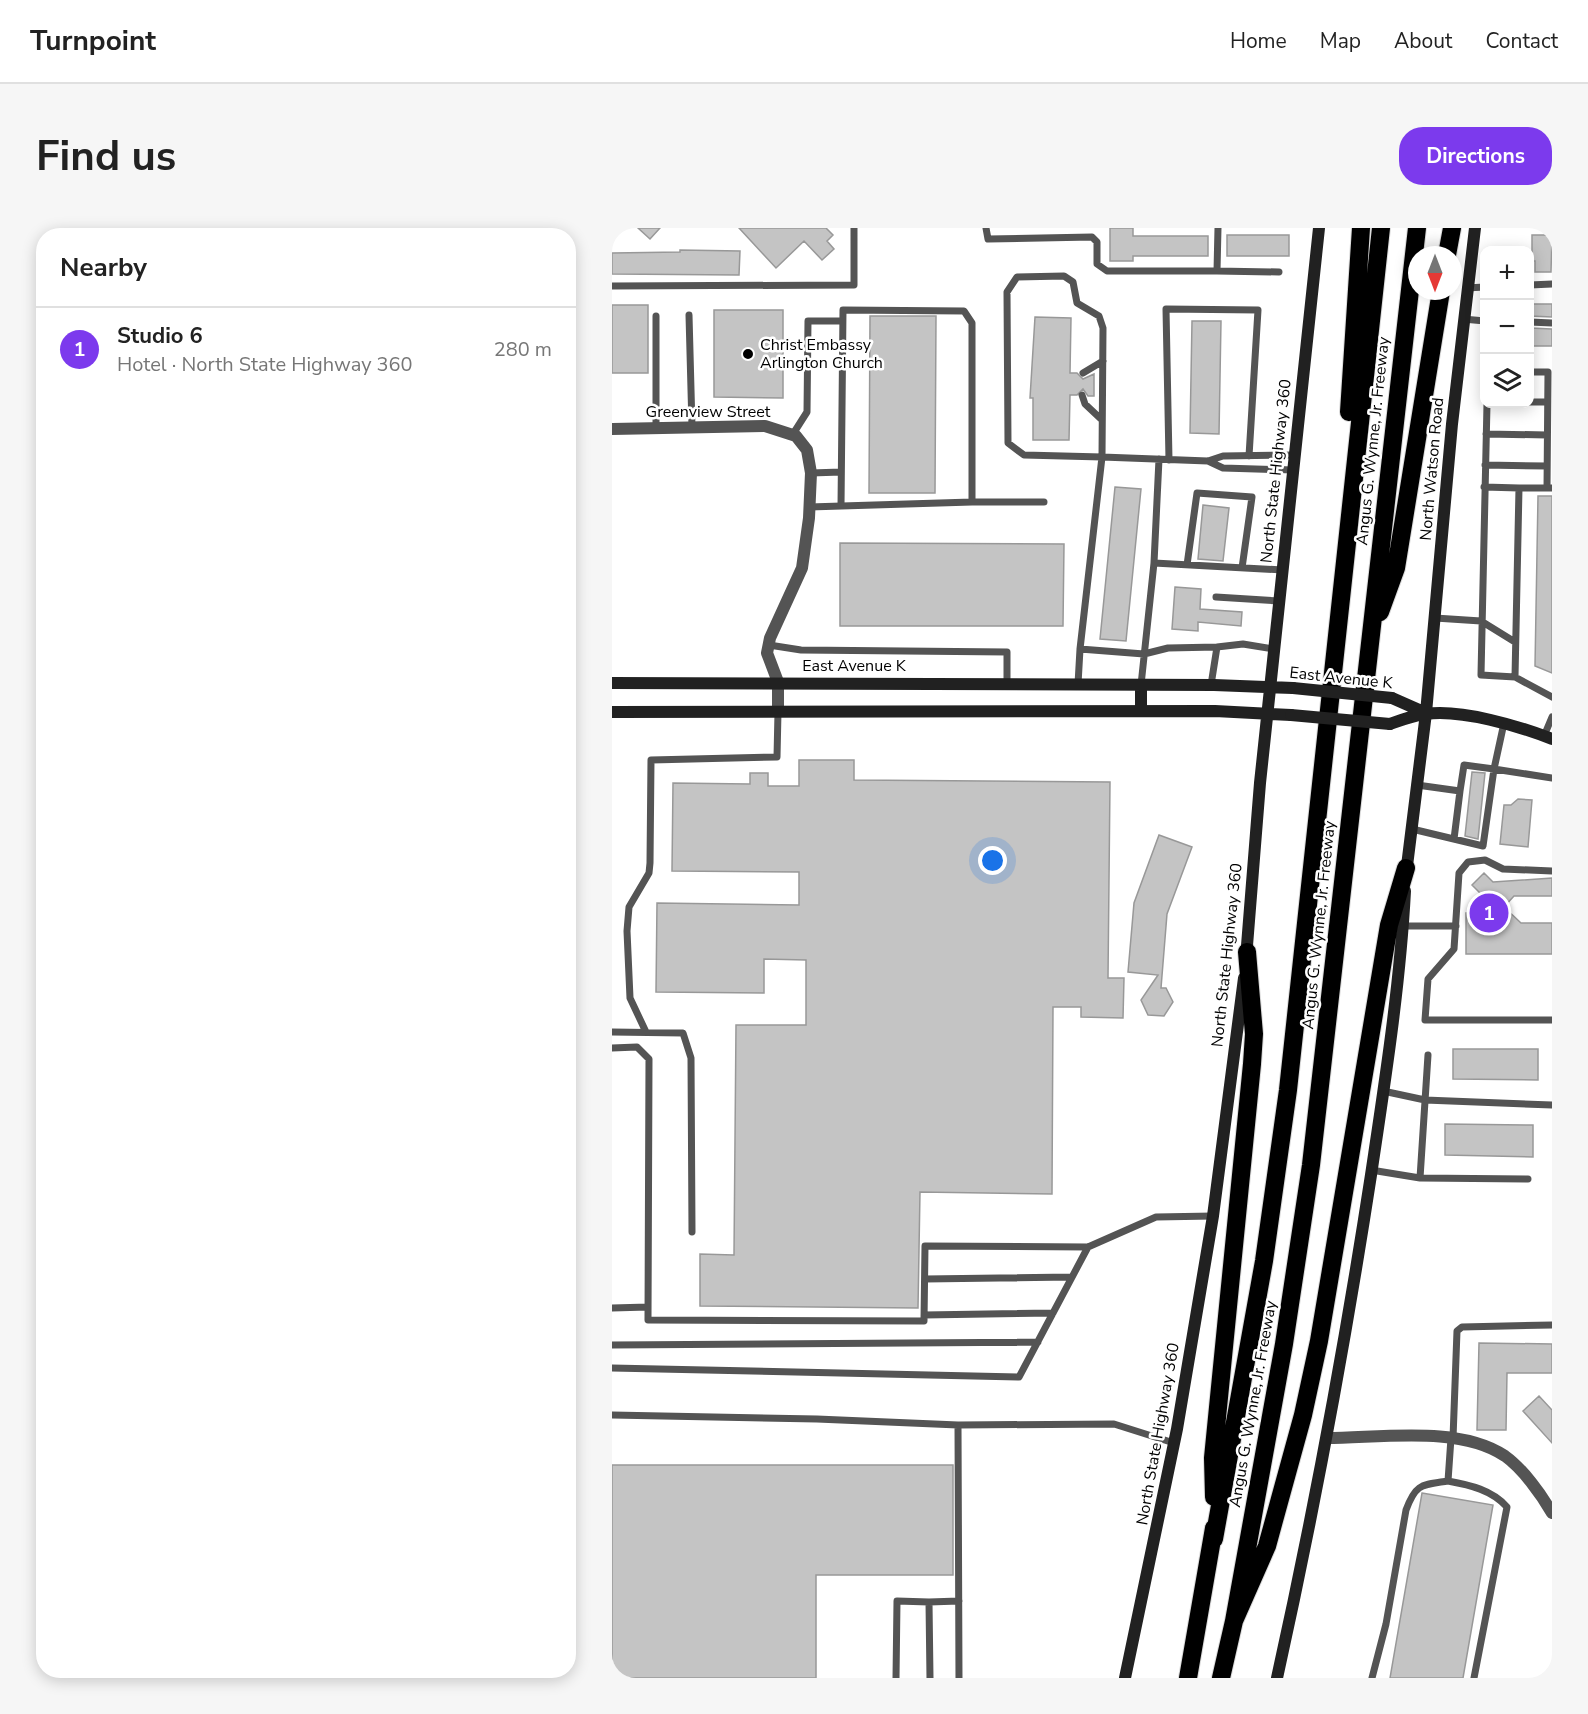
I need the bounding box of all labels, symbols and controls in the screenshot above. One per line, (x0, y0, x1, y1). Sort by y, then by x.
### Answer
text: Turnpoint (30, 22, 156, 60)
text: Home (1230, 27, 1287, 55)
text: Map (1320, 27, 1361, 55)
text: About (1394, 27, 1452, 55)
text: Contact (1485, 27, 1558, 55)
button: Directions (1399, 127, 1552, 185)
text: Find us (36, 128, 176, 185)
north arrow (1408, 246, 1462, 300)
map controls (1480, 246, 1534, 408)
button: + (1480, 246, 1534, 300)
text: Nearby (60, 250, 147, 285)
button: − (1480, 300, 1534, 354)
text: Studio 6 (117, 321, 203, 351)
place label: Christ Embassy Arlington Church (760, 334, 883, 374)
street label: Angus G. Wynne, Jr. Freeway (1351, 335, 1395, 546)
text: 1 (74, 336, 86, 363)
text: 280 m (494, 336, 552, 363)
marker: Christ Embassy Arlington Church (741, 347, 755, 361)
text: Hotel · North State Highway 360 (117, 351, 413, 378)
button: layers (1480, 354, 1534, 408)
street label: North State Highway 360 (1255, 378, 1297, 564)
street label: North Watson Road (1415, 397, 1449, 541)
street label: Greenview Street (646, 401, 771, 423)
street label: East Avenue K (802, 655, 907, 677)
street label: East Avenue K (1288, 662, 1395, 694)
street label: Angus G. Wynne, Jr. Freeway (1297, 819, 1341, 1030)
your location (978, 846, 1007, 875)
street label: North State Highway 360 (1206, 862, 1248, 1048)
pin: 1 (1470, 890, 1508, 936)
street label: Angus G. Wynne, Jr. Freeway (1224, 1298, 1282, 1509)
street label: North State Highway 360 (1131, 1341, 1185, 1527)

